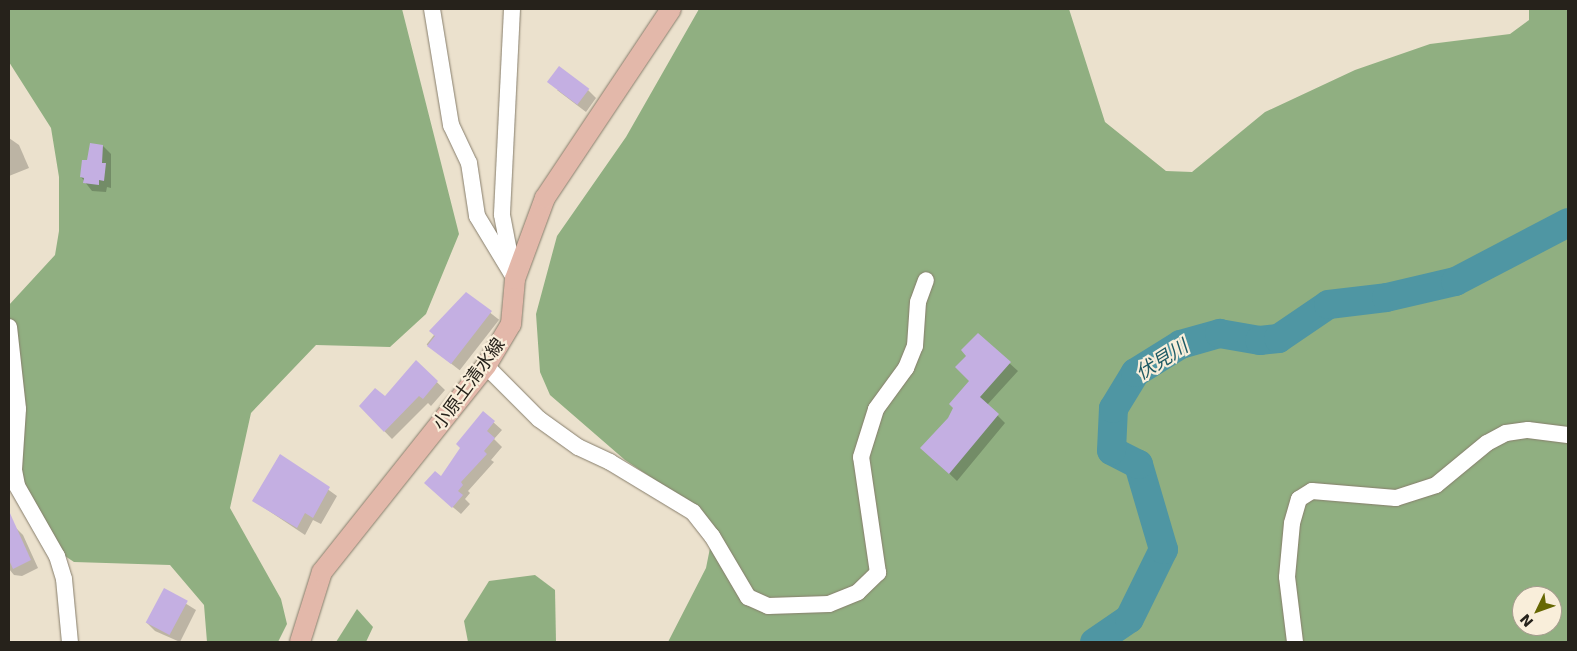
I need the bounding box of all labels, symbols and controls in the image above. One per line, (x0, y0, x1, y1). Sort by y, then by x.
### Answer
street label: 小原土清水線 (429, 334, 509, 434)
water label: 伏見川 (1132, 335, 1192, 385)
north arrow (1512, 586, 1562, 636)
text: N (1517, 611, 1536, 630)

